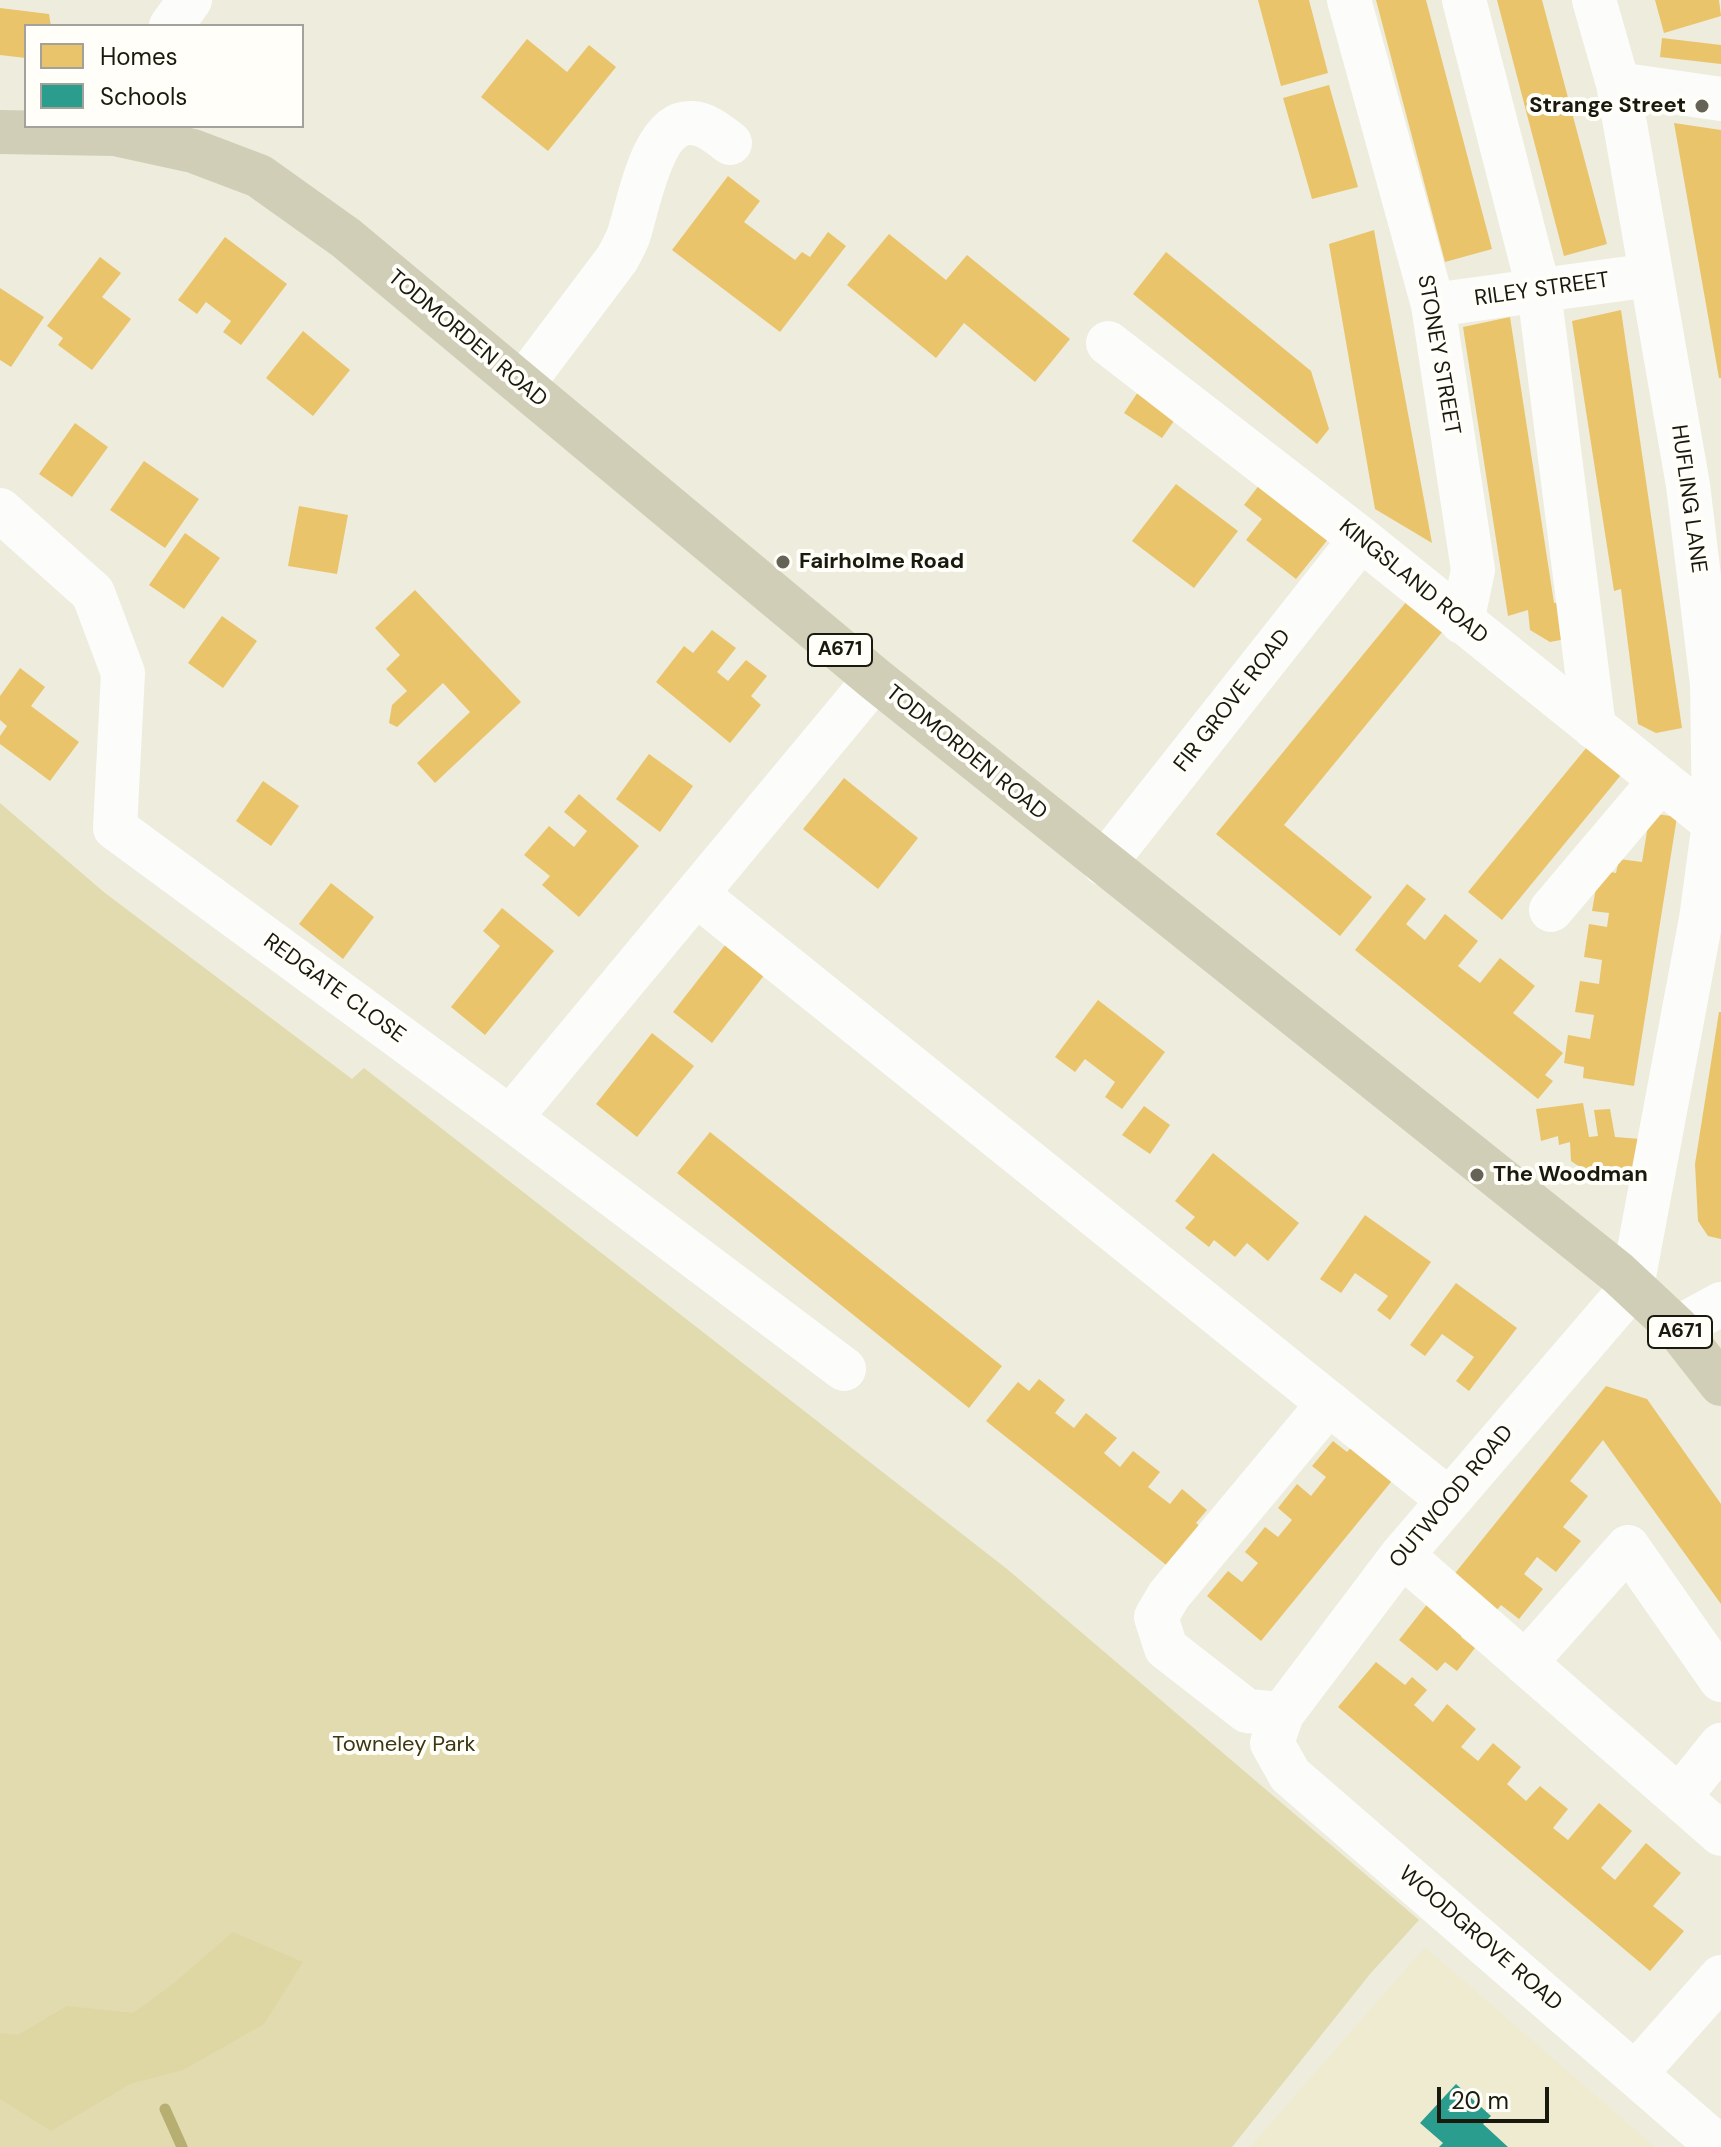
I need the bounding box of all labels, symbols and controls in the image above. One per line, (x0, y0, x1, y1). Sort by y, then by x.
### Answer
legend (24, 24, 304, 128)
text: Homes (100, 41, 178, 72)
text: Schools (100, 81, 187, 112)
place label: Strange Street (1529, 93, 1686, 119)
marker: Strange Street (1693, 97, 1711, 115)
street label: TODMORDEN ROAD (382, 265, 552, 413)
street label: RILEY STREET (1473, 267, 1611, 313)
street label: STONEY STREET (1411, 273, 1465, 437)
street label: HUFLING LANE (1665, 423, 1711, 575)
street label: KINGSLAND ROAD (1333, 514, 1493, 650)
place label: Fairholme Road (799, 549, 964, 575)
marker: Fairholme Road (774, 553, 792, 571)
street label: FIR GROVE ROAD (1169, 624, 1297, 778)
road number: A671 (808, 634, 872, 666)
street label: TODMORDEN ROAD (880, 680, 1052, 826)
street label: REDGATE CLOSE (258, 929, 410, 1049)
place label: The Woodman (1493, 1162, 1648, 1188)
marker: The Woodman (1468, 1166, 1486, 1184)
road number: A671 (1648, 1316, 1712, 1348)
street label: OUTWOOD ROAD (1385, 1420, 1519, 1574)
park label: Towneley Park (332, 1732, 476, 1758)
street label: WOODGROVE ROAD (1393, 1861, 1567, 2017)
scale bar (1441, 2071, 1553, 2121)
text: 20 m (1451, 2085, 1509, 2116)

